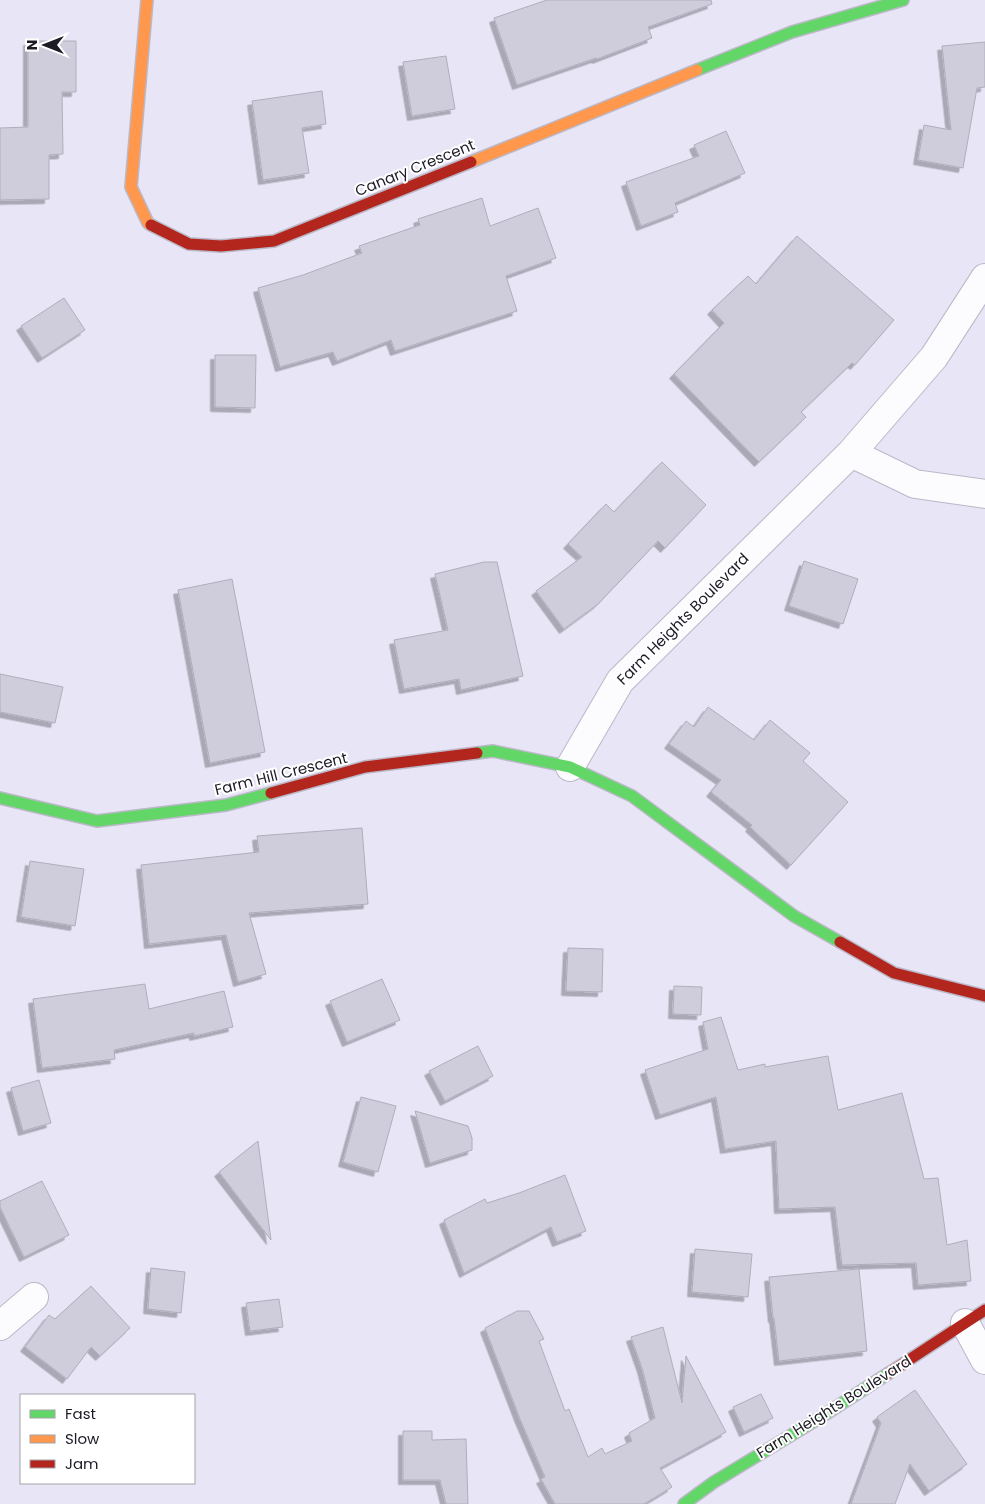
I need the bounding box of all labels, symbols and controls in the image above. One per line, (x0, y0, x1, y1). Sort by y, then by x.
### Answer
north arrow (20, 20, 70, 70)
text: N (22, 40, 42, 50)
street label: Canary Crescent (352, 134, 478, 201)
street label: Farm Heights Boulevard (612, 548, 753, 689)
street label: Farm Hill Crescent (212, 747, 349, 800)
street label: Farm Heights Boulevard (752, 1350, 915, 1463)
legend (20, 1394, 195, 1484)
text: Fast (65, 1403, 96, 1424)
text: Slow (65, 1428, 100, 1449)
text: Jam (65, 1453, 99, 1474)

